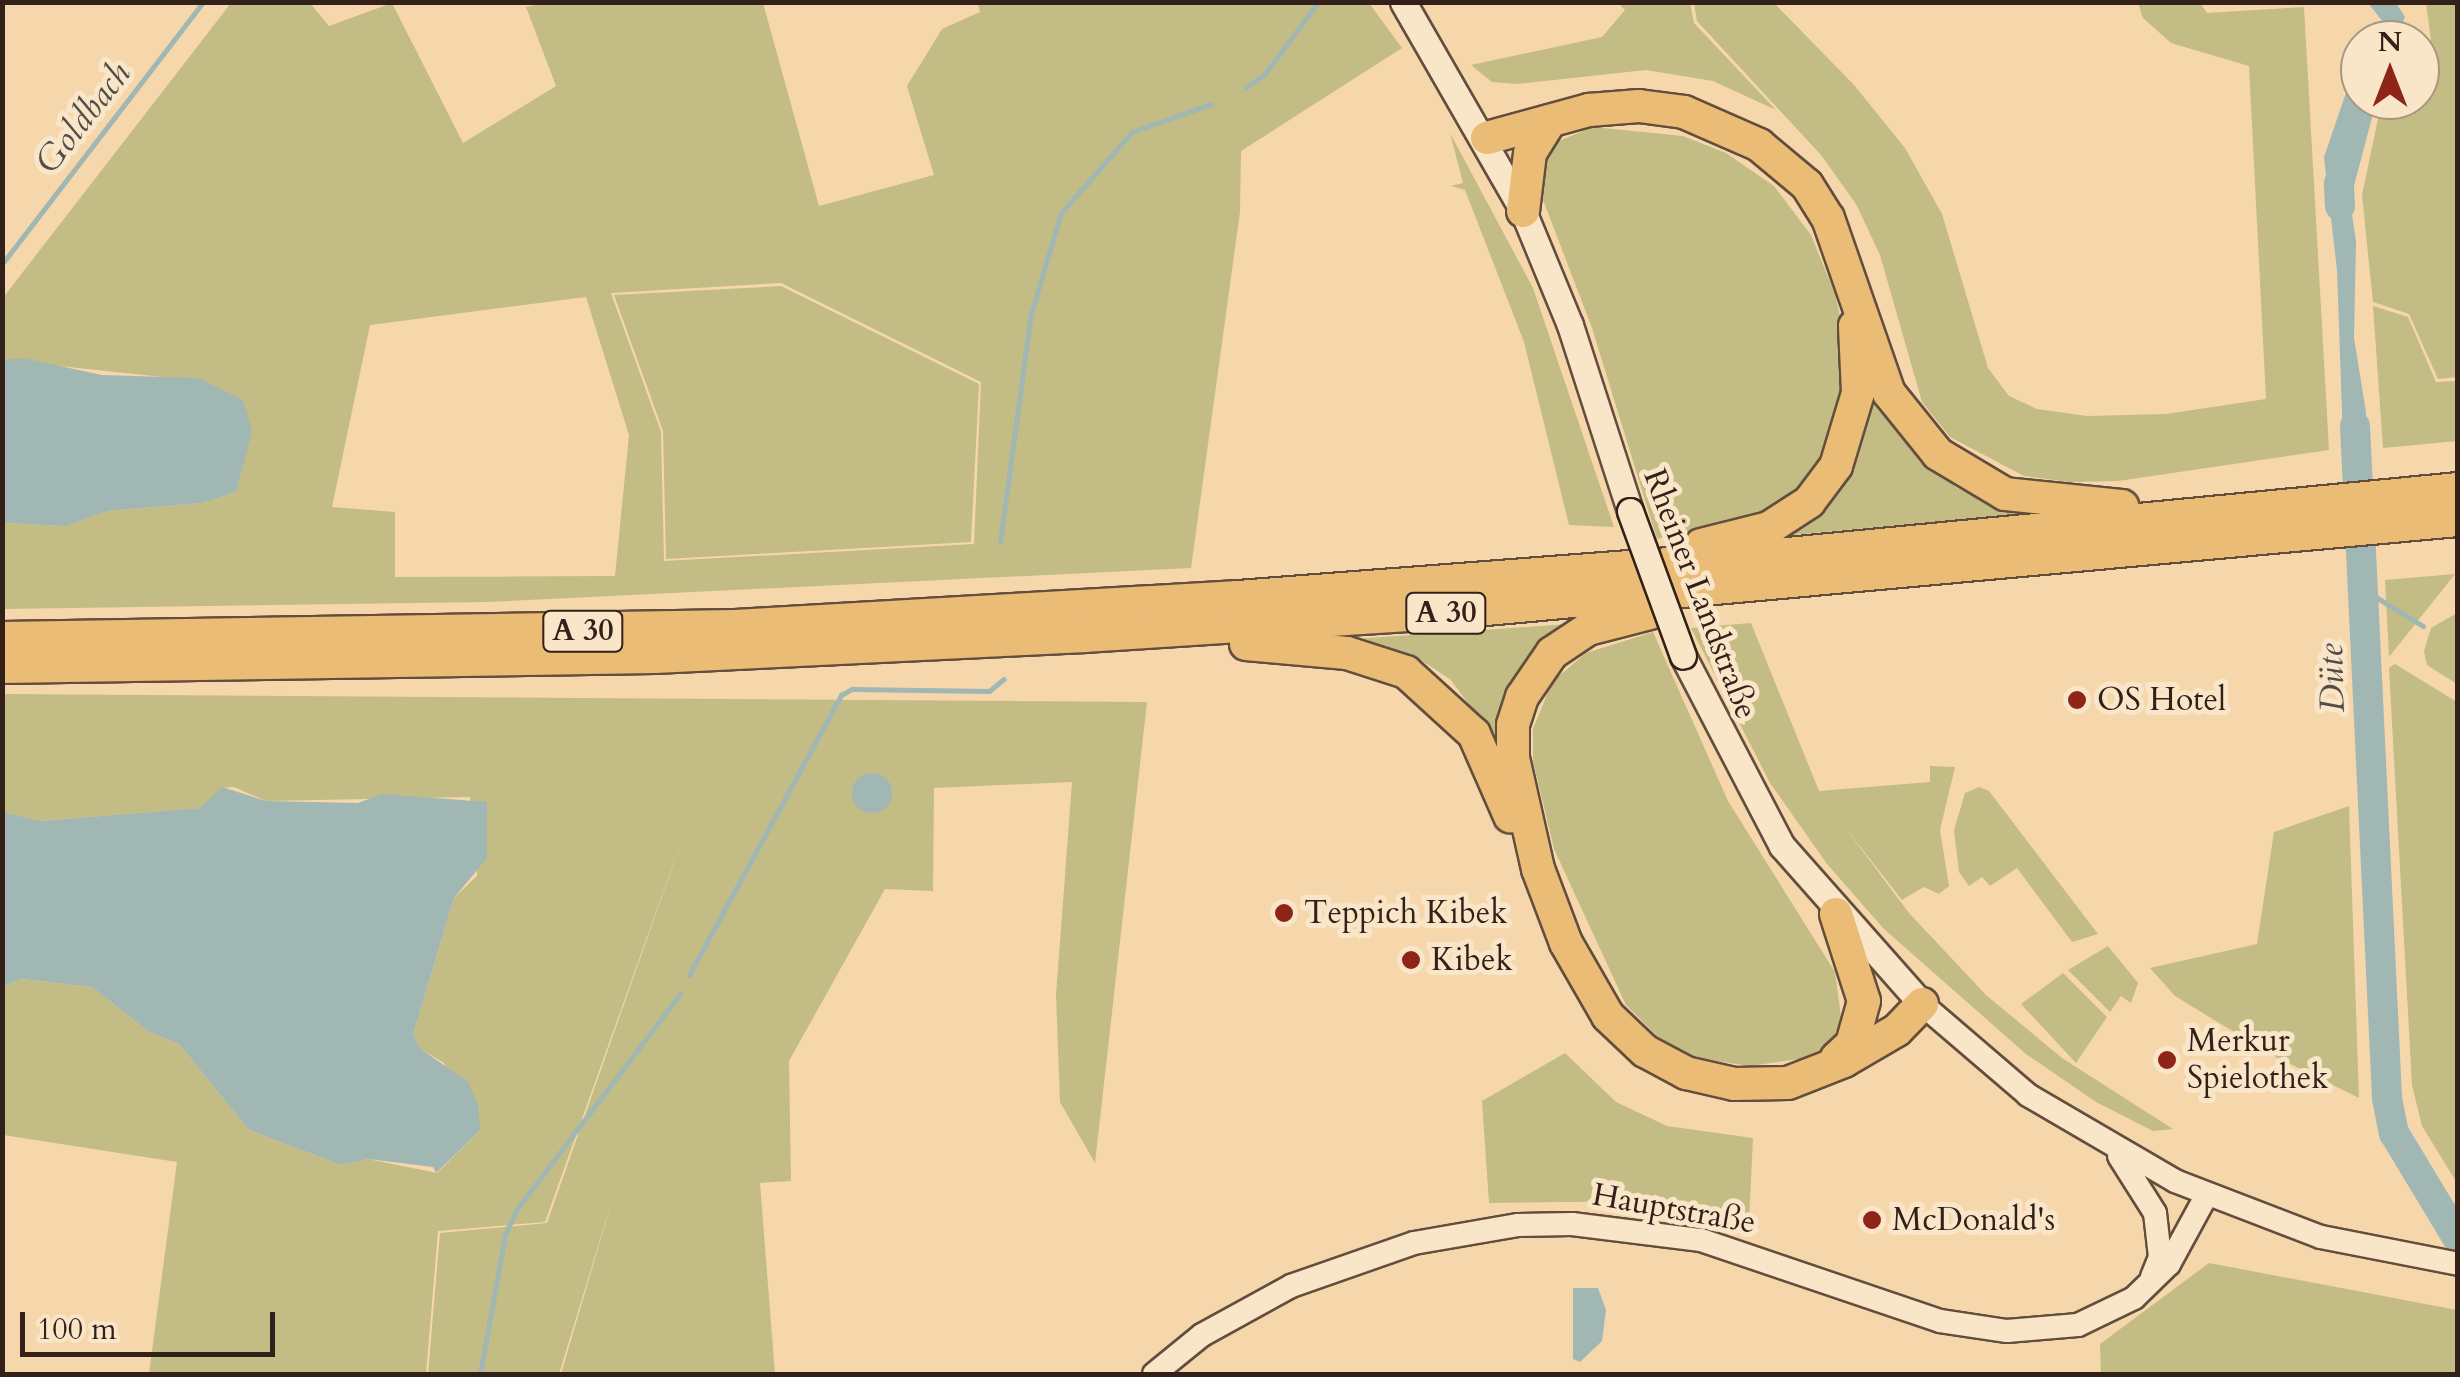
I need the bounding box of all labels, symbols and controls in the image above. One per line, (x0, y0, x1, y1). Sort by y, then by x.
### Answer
north arrow (2340, 20, 2440, 120)
text: N (2378, 23, 2402, 61)
water label: Goldbach (26, 54, 140, 182)
street label: Rheiner Landstraße (1635, 464, 1765, 724)
road number: A 30 (1404, 588, 1488, 638)
road number: A 30 (540, 606, 626, 656)
water label: Düte (2310, 643, 2354, 713)
place label: OS Hotel (2097, 681, 2226, 719)
marker: OS Hotel (2066, 689, 2088, 711)
place label: Teppich Kibek (1304, 894, 1507, 932)
marker: Teppich Kibek (1273, 902, 1295, 924)
place label: Kibek (1431, 941, 1513, 979)
marker: Kibek (1400, 949, 1422, 971)
place label: Merkur Spielothek (2187, 1023, 2328, 1098)
marker: Merkur Spielothek (2156, 1049, 2178, 1071)
street label: Hauptstraße (1589, 1176, 1759, 1242)
place label: McDonald's (1892, 1201, 2055, 1239)
marker: McDonald's (1861, 1209, 1883, 1231)
scale bar (25, 1292, 280, 1354)
text: 100 m (37, 1309, 117, 1350)

